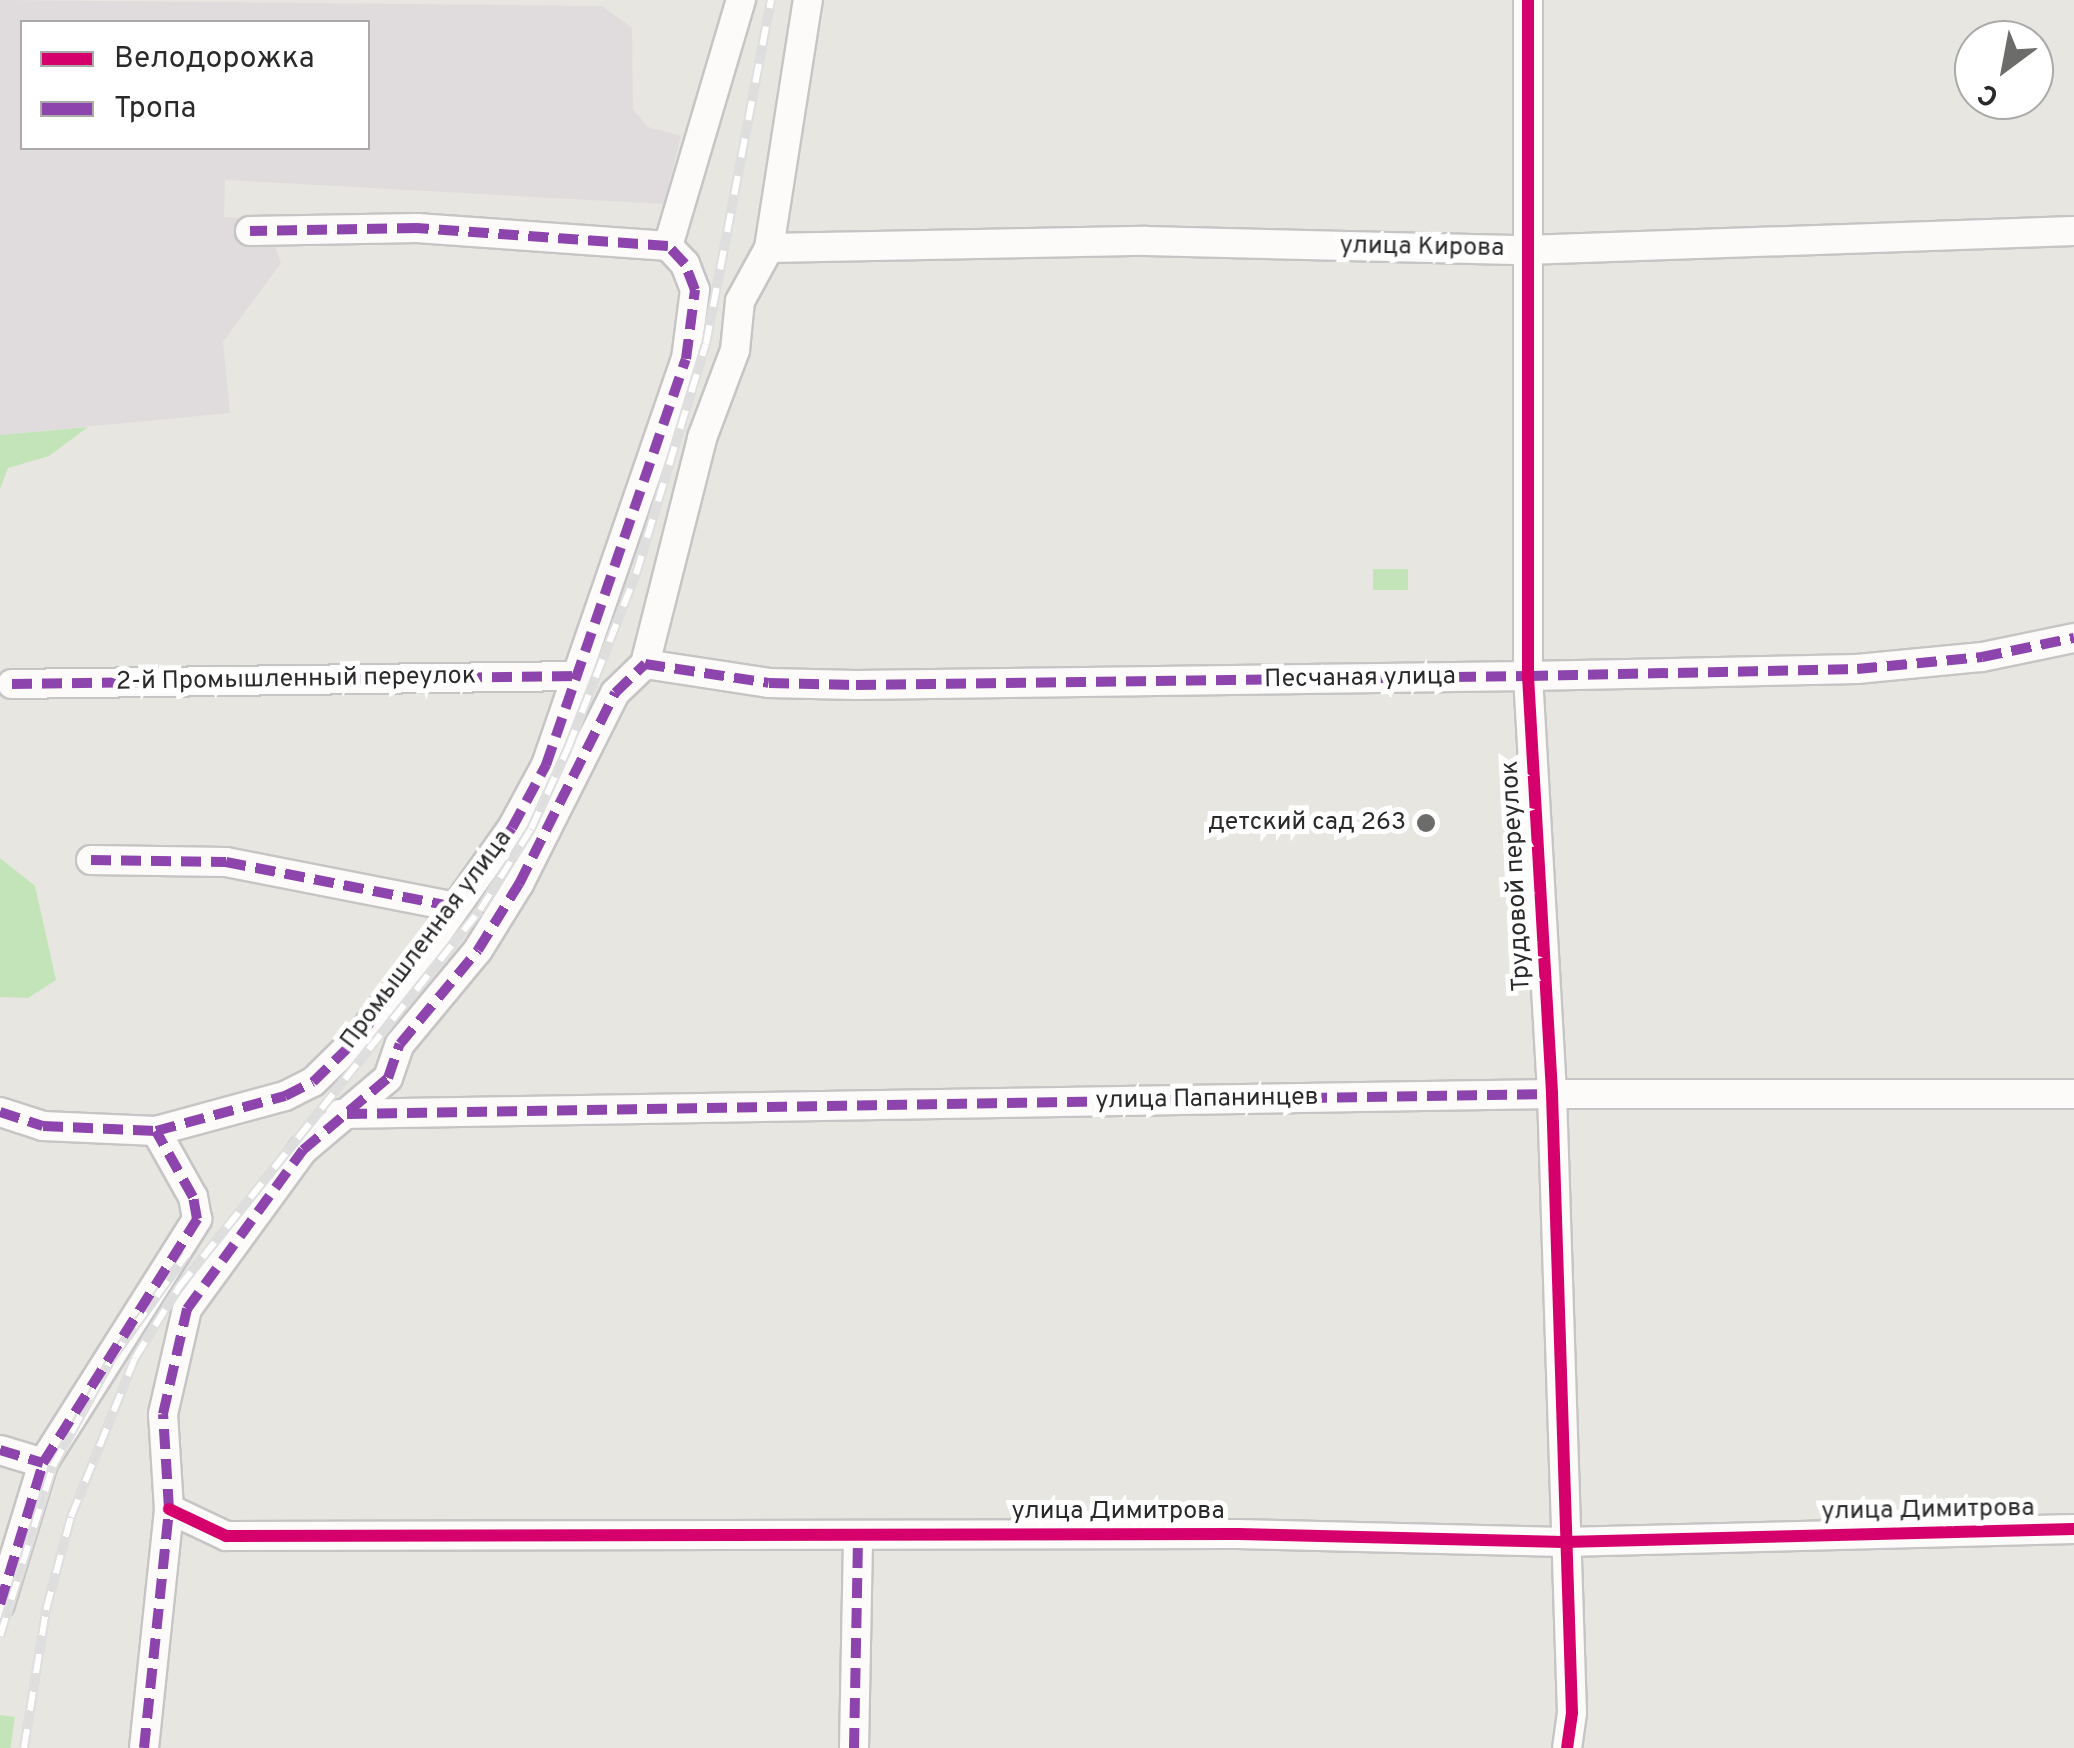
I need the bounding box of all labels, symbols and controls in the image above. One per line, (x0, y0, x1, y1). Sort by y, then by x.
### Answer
legend (20, 20, 370, 150)
north arrow (1954, 20, 2054, 120)
text: Велодорожка (114, 41, 315, 78)
text: С (1972, 74, 2006, 114)
text: Тропа (114, 91, 196, 128)
street label: улица Кирова (1339, 232, 1505, 264)
street label: 2-й Промышленный переулок (116, 662, 476, 698)
street label: Песчаная улица (1264, 662, 1456, 696)
street label: Трудовой переулок (1496, 760, 1538, 992)
place label: детский сад 263 (1208, 808, 1406, 838)
marker: детский сад 263 (1415, 812, 1437, 834)
street label: Промышленная улица (335, 825, 519, 1055)
street label: улица Папанинцев (1095, 1083, 1319, 1117)
street label: улица Димитрова (1821, 1494, 2035, 1528)
street label: улица Димитрова (1011, 1497, 1225, 1527)

